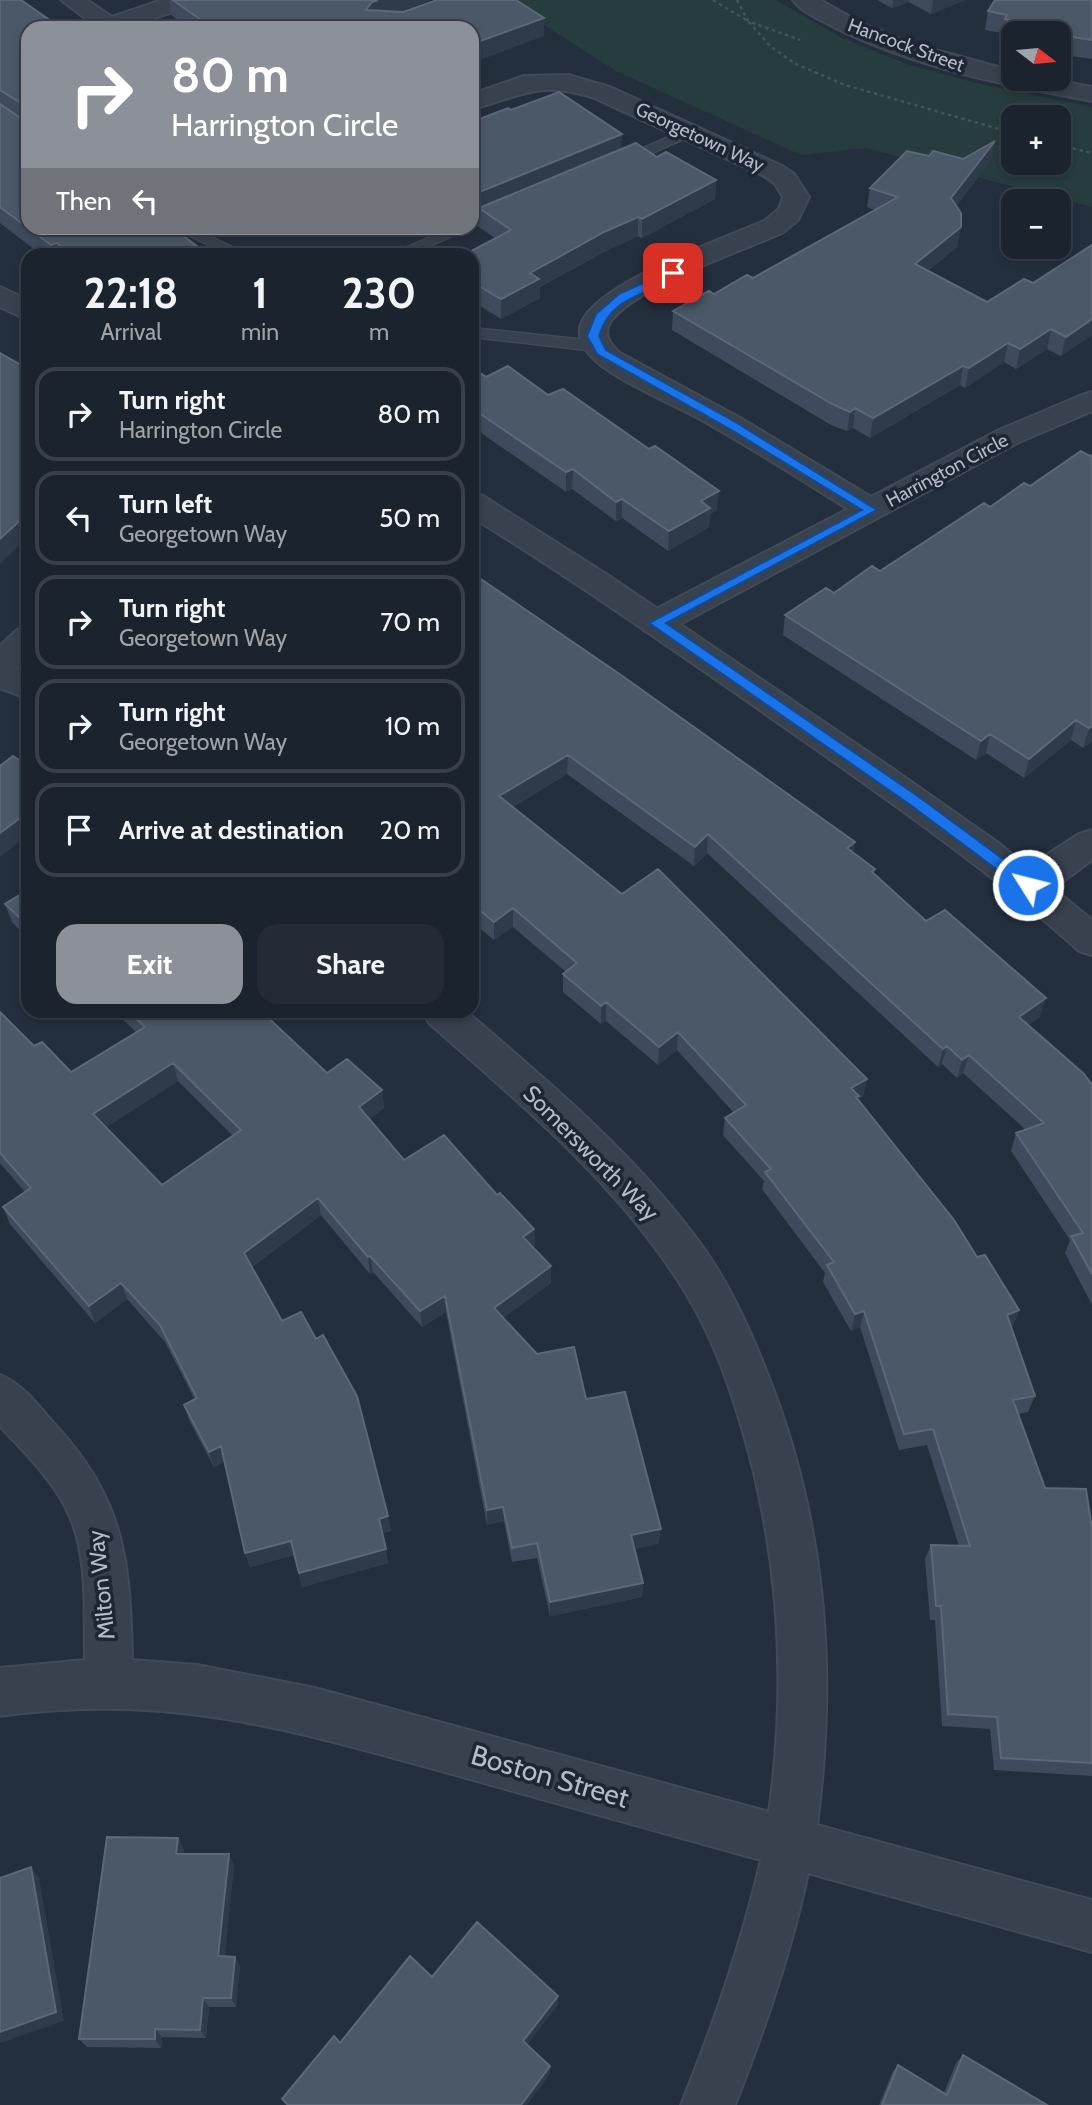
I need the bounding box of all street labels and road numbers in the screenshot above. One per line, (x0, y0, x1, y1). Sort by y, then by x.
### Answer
street label: Hancock Street (845, 13, 968, 77)
street label: Georgetown Way (632, 97, 768, 177)
street label: Harrington Circle (882, 428, 1012, 512)
street label: Somersworth Way (518, 1080, 665, 1227)
street label: Milton Way (81, 1528, 121, 1641)
street label: Boston Street (467, 1737, 633, 1815)

